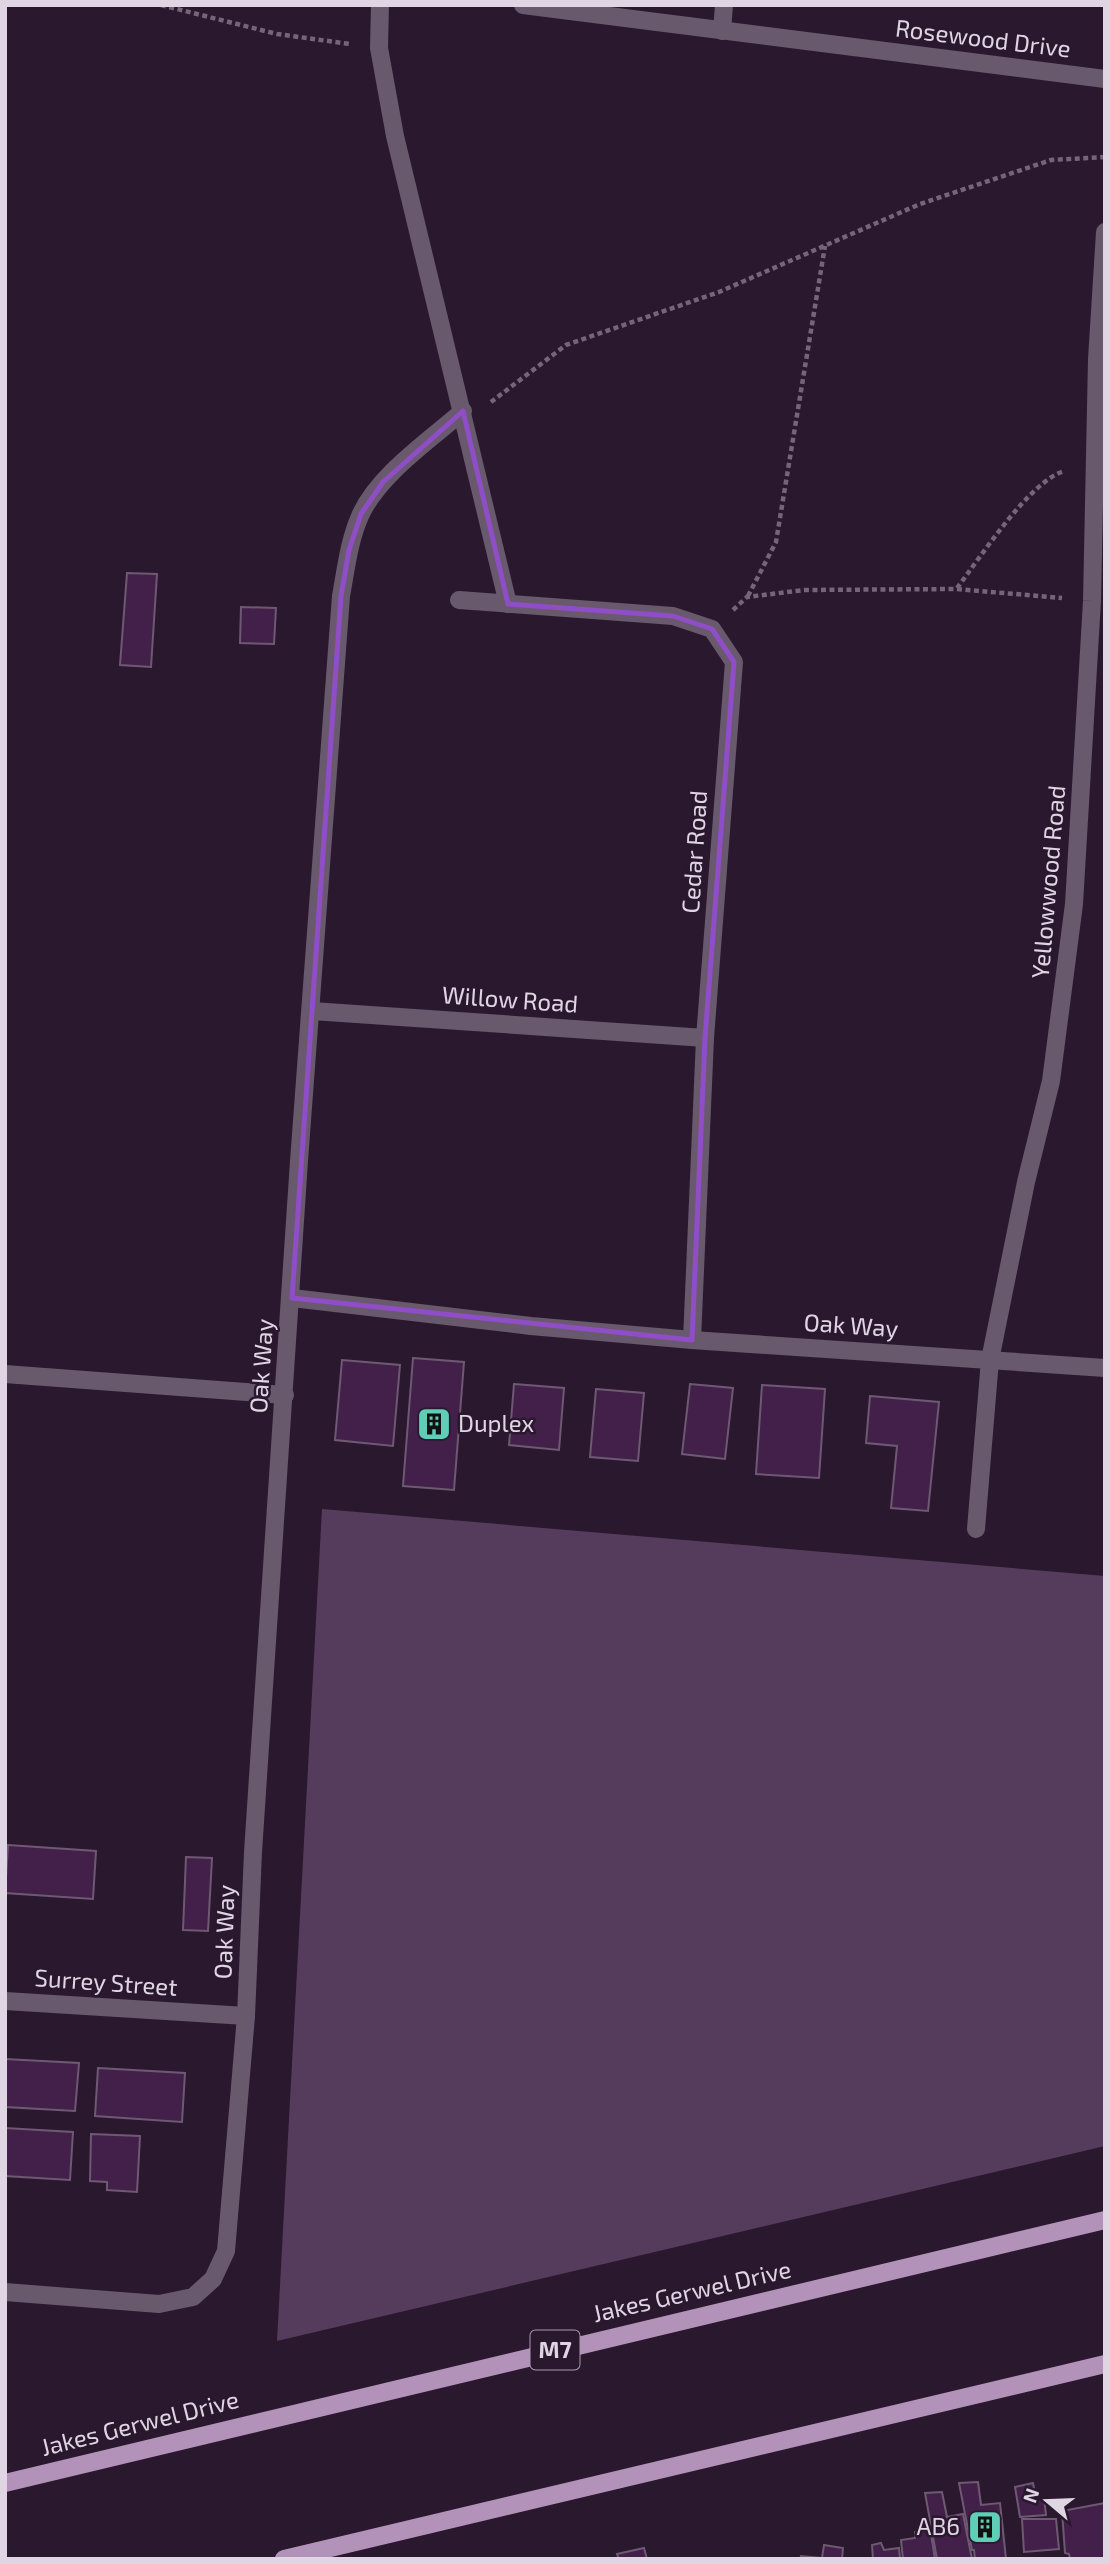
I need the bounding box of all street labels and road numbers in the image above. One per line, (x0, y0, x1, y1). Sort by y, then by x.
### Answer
street label: Rosewood Drive (894, 12, 1073, 63)
street label: Yellowwood Road (1025, 784, 1070, 980)
street label: Cedar Road (675, 789, 712, 914)
street label: Willow Road (441, 979, 579, 1018)
street label: Oak Way (803, 1307, 900, 1342)
street label: Oak Way (243, 1317, 278, 1414)
street label: Oak Way (207, 1884, 240, 1980)
street label: Surrey Street (34, 1962, 179, 2001)
street label: Jakes Gerwel Drive (590, 2254, 794, 2327)
road number: M7 (530, 2330, 580, 2370)
street label: Jakes Gerwel Drive (38, 2384, 241, 2461)

